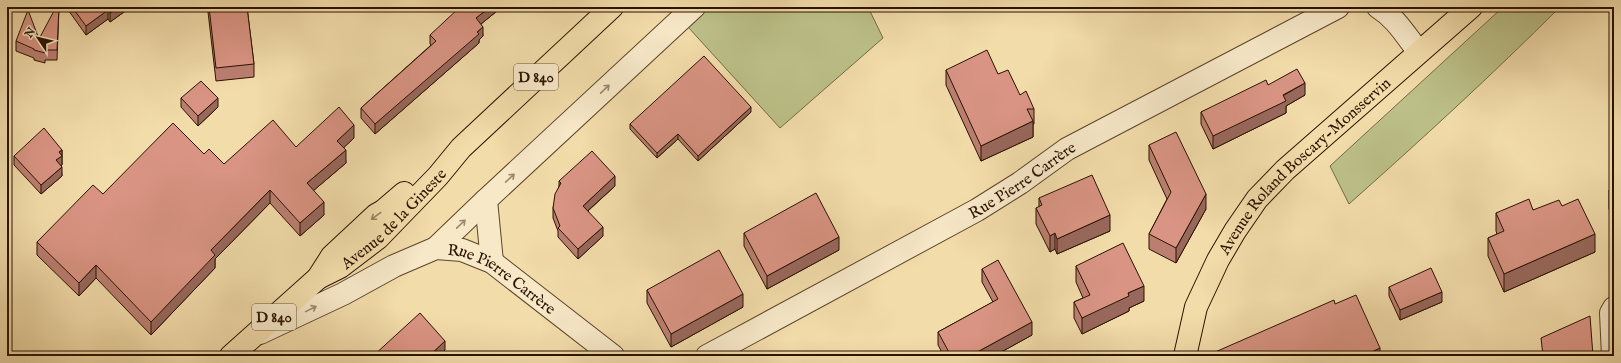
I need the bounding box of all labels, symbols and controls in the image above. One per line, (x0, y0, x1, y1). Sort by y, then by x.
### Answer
north arrow (18, 18, 58, 58)
text: N (22, 25, 39, 42)
road number: D 840 (514, 64, 558, 90)
street label: Avenue Roland Boscary-Monsservin (1215, 74, 1396, 260)
one-way arrow (600, 85, 610, 94)
street label: Rue Pierre Carrère (966, 138, 1080, 225)
street label: Avenue de la Gineste (337, 165, 452, 275)
one-way arrow (505, 173, 515, 182)
one-way arrow (371, 212, 382, 220)
one-way arrow (456, 219, 466, 229)
street label: Rue Pierre Carrère (447, 241, 559, 320)
road number: D 840 (252, 304, 296, 330)
one-way arrow (304, 305, 316, 312)

